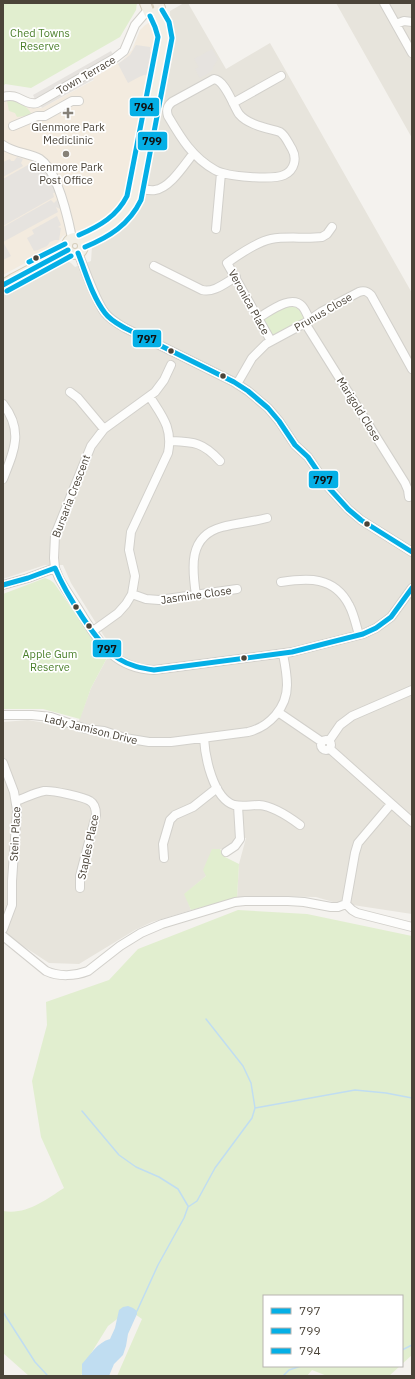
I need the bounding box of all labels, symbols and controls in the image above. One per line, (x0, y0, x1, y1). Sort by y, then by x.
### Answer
park label: Ched Towns Reserve (10, 26, 70, 53)
street label: Town Terrace (54, 52, 118, 98)
line badge: 794 (129, 97, 160, 117)
text: 794 (134, 100, 154, 114)
marker: Glenmore Park Mediclinic (62, 107, 74, 119)
place label: Glenmore Park Mediclinic (31, 120, 105, 147)
line badge: 799 (137, 131, 168, 151)
text: 799 (142, 134, 162, 148)
marker: Glenmore Park Post Office (61, 149, 71, 159)
place label: Glenmore Park Post Office (29, 160, 103, 187)
unlabelled marker (31, 253, 41, 263)
street label: Veronica Place (225, 267, 273, 337)
street label: Prunus Close (291, 290, 355, 334)
line badge: 797 (132, 329, 162, 348)
text: 797 (137, 332, 157, 346)
unlabelled marker (166, 346, 176, 356)
unlabelled marker (218, 371, 228, 381)
street label: Marigold Close (334, 374, 384, 444)
street label: Bursaria Crescent (49, 452, 93, 539)
line badge: 797 (308, 470, 339, 489)
text: 797 (313, 473, 333, 487)
unlabelled marker (362, 519, 372, 529)
street label: Jasmine Close (160, 583, 232, 607)
unlabelled marker (71, 602, 81, 612)
unlabelled marker (84, 621, 94, 631)
line badge: 797 (92, 639, 122, 658)
text: 797 (97, 642, 117, 656)
park label: Apple Gum Reserve (23, 647, 77, 674)
unlabelled marker (239, 653, 249, 663)
street label: Lady Jamison Drive (43, 711, 139, 747)
street label: Stein Place (7, 806, 23, 862)
street label: Staples Place (74, 813, 102, 881)
legend (263, 1295, 403, 1367)
text: 797 (299, 1303, 321, 1318)
text: 799 (299, 1323, 321, 1338)
text: 794 (299, 1343, 321, 1358)

